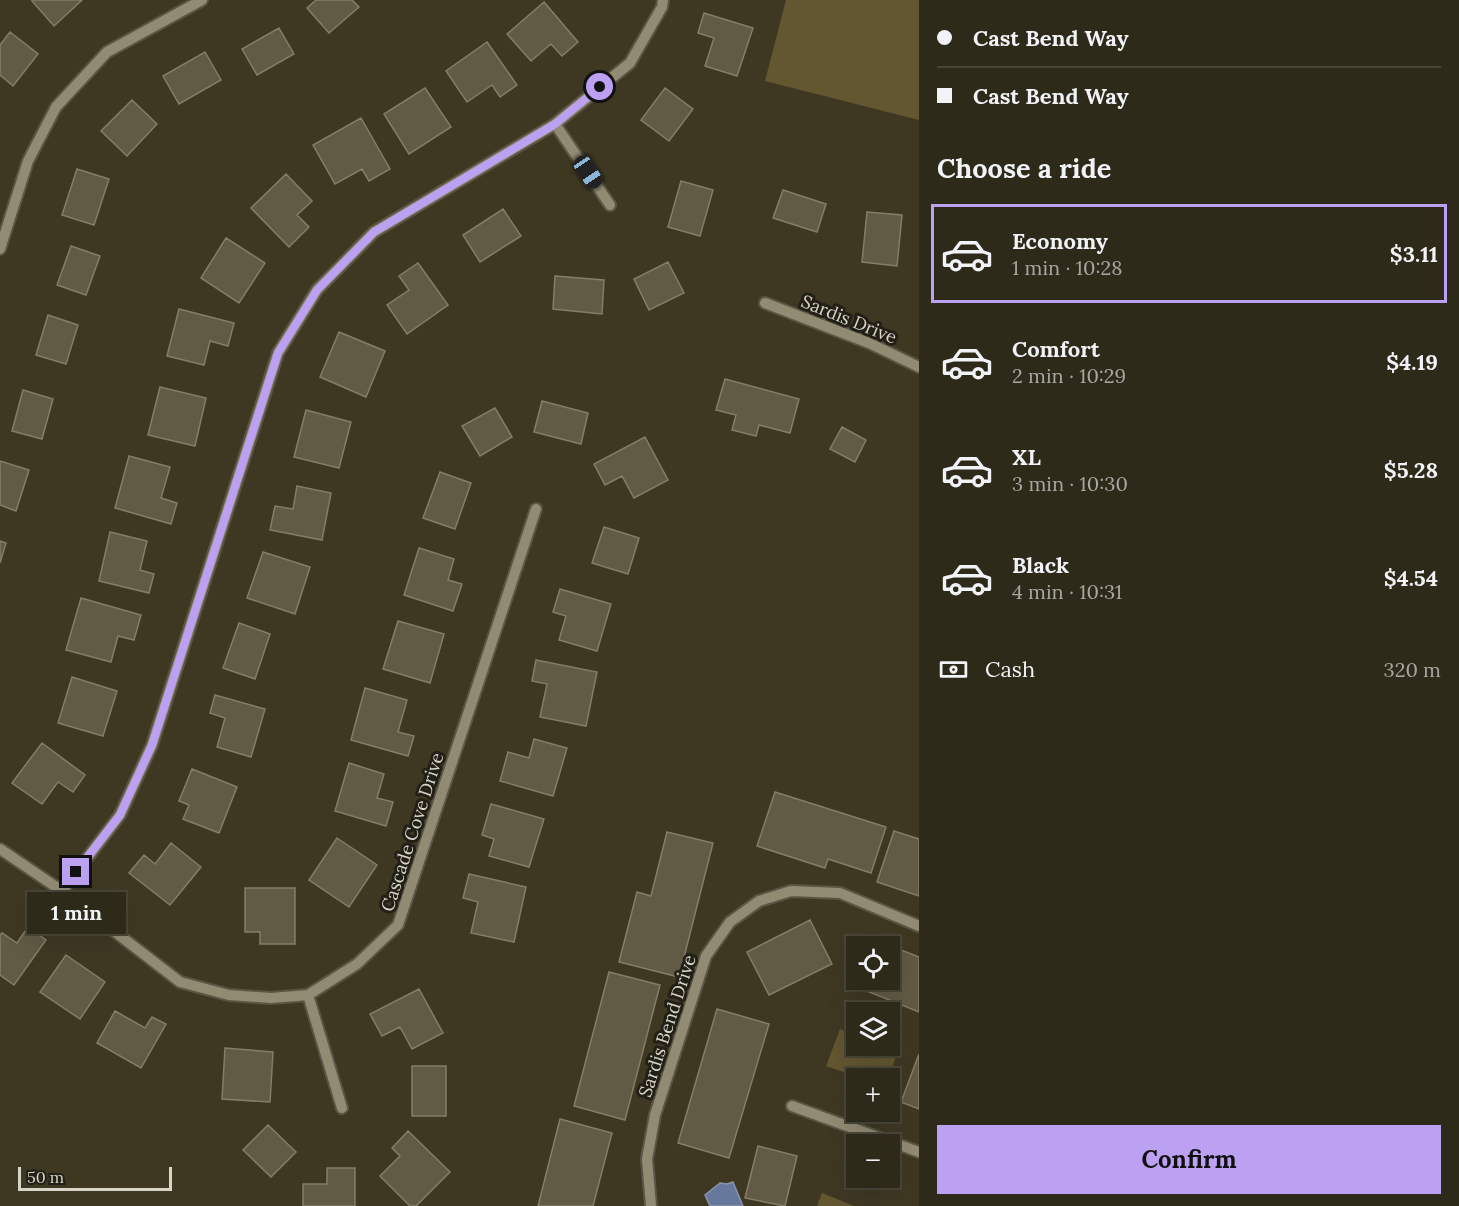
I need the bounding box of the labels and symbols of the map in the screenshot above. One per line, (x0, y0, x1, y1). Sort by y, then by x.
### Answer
route start (586, 73, 613, 100)
car (570, 152, 606, 192)
street label: Sardis Drive (798, 289, 900, 349)
street label: Cascade Cove Drive (375, 749, 449, 914)
route end (62, 858, 89, 885)
callout: 1 min (26, 893, 125, 935)
street label: Sardis Bend Drive (633, 952, 701, 1100)
scale bar (18, 1164, 172, 1192)

